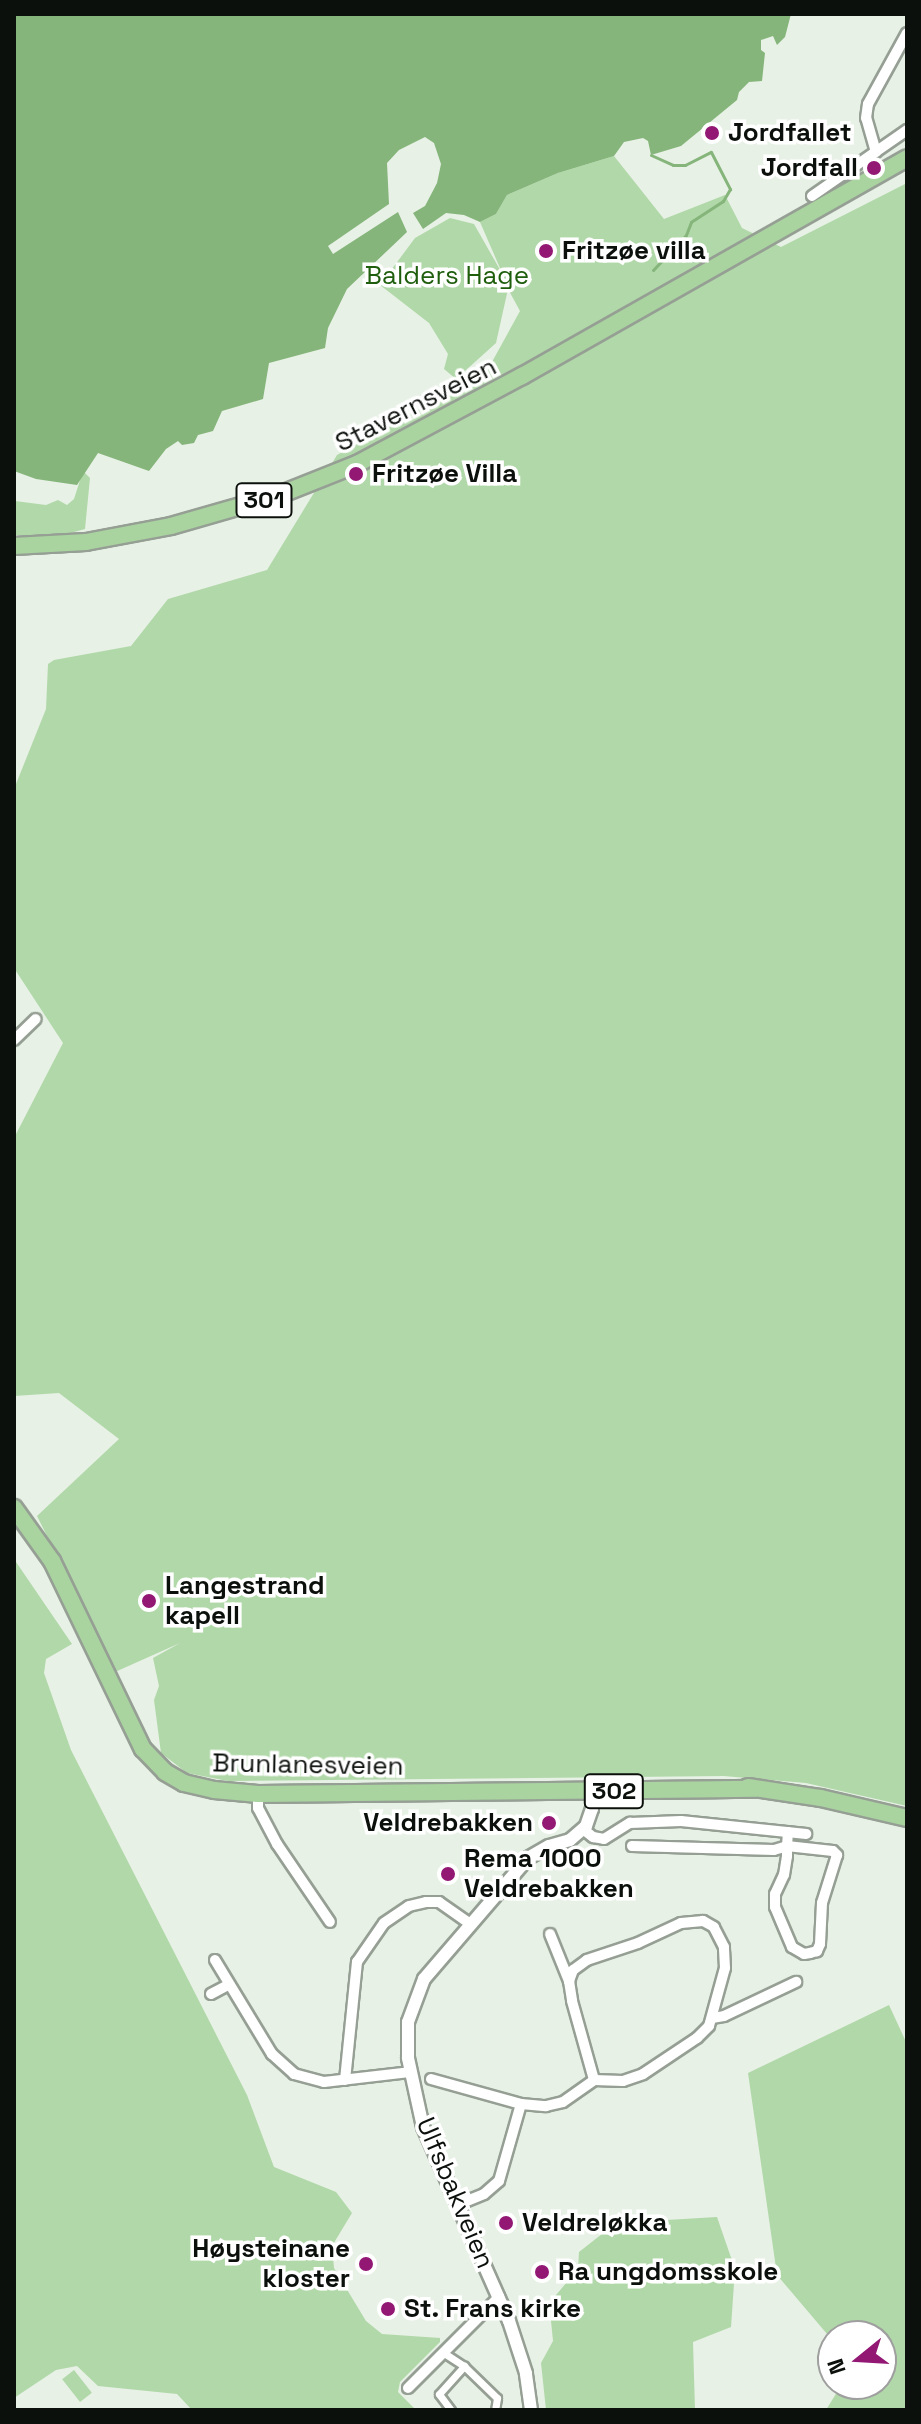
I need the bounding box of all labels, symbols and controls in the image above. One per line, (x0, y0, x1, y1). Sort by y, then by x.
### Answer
place label: Jordfallet (728, 117, 852, 149)
marker: Jordfallet (703, 124, 721, 142)
place label: Jordfall (761, 152, 858, 184)
marker: Jordfall (865, 159, 883, 177)
place label: Fritzøe villa (562, 235, 706, 267)
marker: Fritzøe villa (537, 242, 555, 260)
park label: Balders Hage (365, 260, 529, 292)
street label: Stavernsveien (330, 351, 502, 459)
place label: Fritzøe Villa (372, 458, 518, 490)
marker: Fritzøe Villa (347, 465, 365, 483)
road number: 301 (234, 480, 294, 520)
place label: Langestrand kapell (165, 1570, 325, 1632)
marker: Langestrand kapell (140, 1592, 158, 1610)
street label: Brunlanesveien (212, 1748, 404, 1782)
road number: 302 (582, 1771, 646, 1811)
place label: Veldrebakken (363, 1807, 533, 1839)
marker: Veldrebakken (540, 1814, 558, 1832)
place label: Rema 1000 Veldrebakken (464, 1843, 634, 1904)
marker: Rema 1000 Veldrebakken (439, 1865, 457, 1883)
street label: Ulfsbakveien (409, 2113, 501, 2273)
place label: Veldreløkka (522, 2207, 668, 2239)
marker: Veldreløkka (497, 2214, 515, 2232)
place label: Høysteinane kloster (192, 2233, 350, 2294)
marker: Høysteinane kloster (357, 2255, 375, 2273)
place label: Ra ungdomsskole (558, 2256, 778, 2288)
marker: Ra ungdomsskole (533, 2263, 551, 2281)
place label: St. Frans kirke (404, 2293, 582, 2325)
marker: St. Frans kirke (379, 2300, 397, 2318)
north arrow (817, 2320, 897, 2400)
text: N (820, 2355, 852, 2378)

